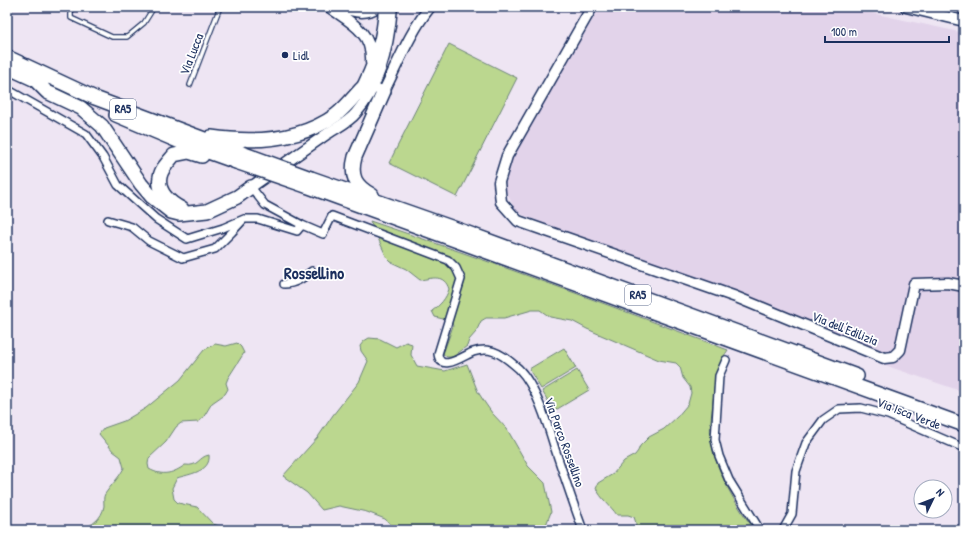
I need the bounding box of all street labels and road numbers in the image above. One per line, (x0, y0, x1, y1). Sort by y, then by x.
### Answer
street label: Via Lucca (175, 30, 207, 78)
road number: RA5 (110, 99, 136, 119)
road number: RA5 (625, 285, 651, 305)
street label: Via dell'Edilizia (809, 307, 881, 349)
street label: Via Isca Verde (874, 393, 944, 433)
street label: Via Parco Rossellino (540, 395, 590, 489)

